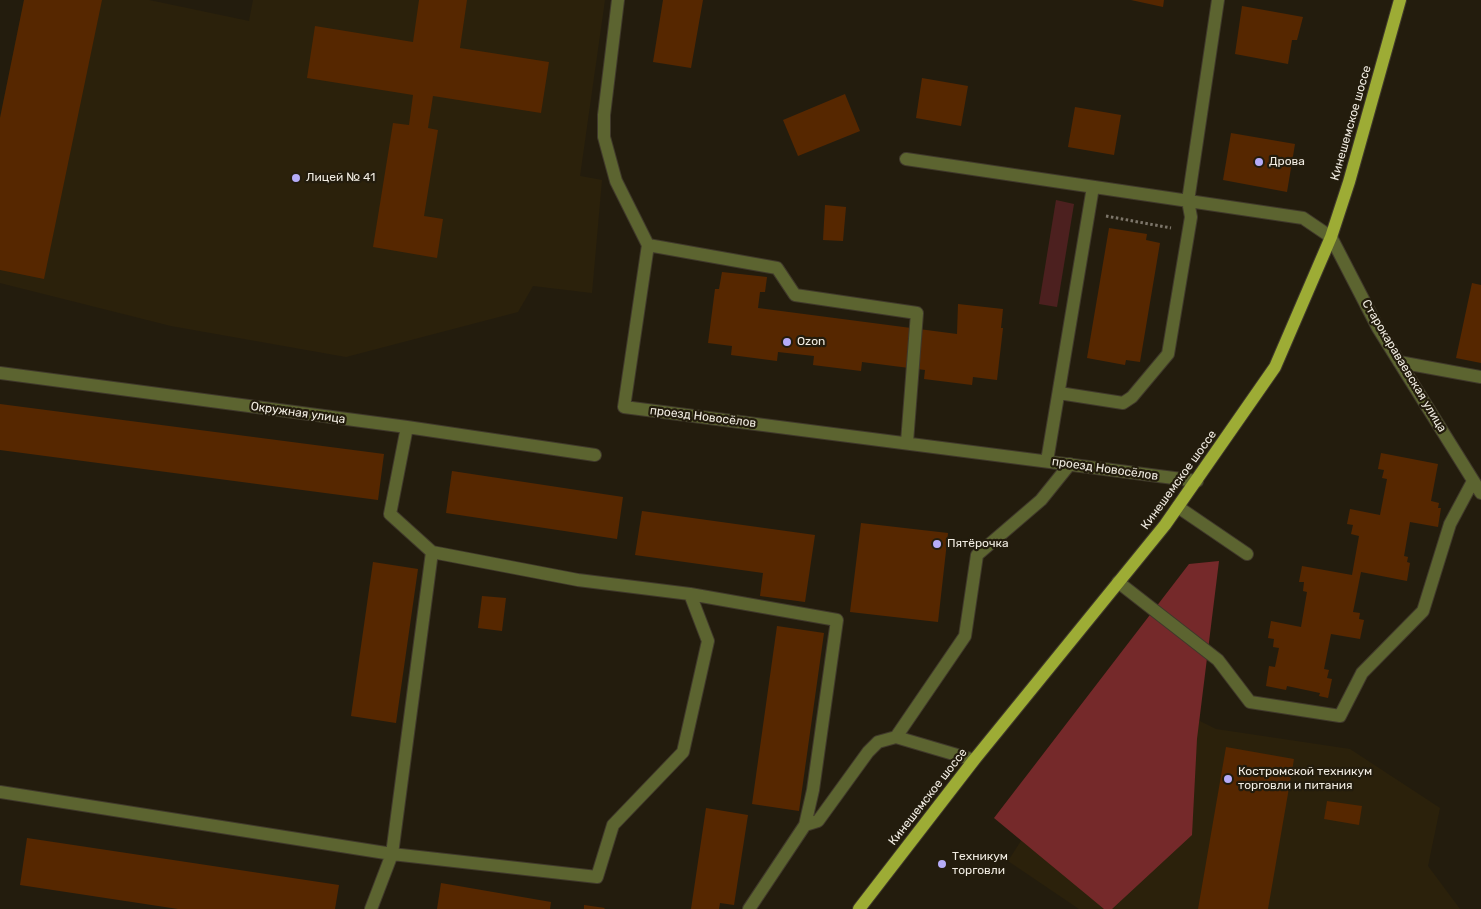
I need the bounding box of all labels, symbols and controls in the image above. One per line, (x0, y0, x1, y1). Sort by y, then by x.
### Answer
street label: Кинешемское шоссе (1328, 64, 1374, 182)
place label: Дрова (1269, 155, 1305, 169)
marker: Дрова (1253, 156, 1265, 168)
place label: Лицей № 41 (306, 171, 375, 185)
marker: Лицей № 41 (290, 172, 302, 184)
street label: Старокараваевская улица (1359, 297, 1449, 435)
place label: Ozon (797, 335, 825, 349)
marker: Ozon (781, 336, 793, 348)
street label: Окружная улица (250, 399, 346, 427)
street label: проезд Новосёлов (649, 403, 757, 431)
street label: Кинешемское шоссе (1138, 428, 1220, 532)
street label: проезд Новосёлов (1051, 454, 1159, 484)
place label: Пятёрочка (947, 537, 1009, 551)
marker: Пятёрочка (931, 538, 943, 550)
street label: Кинешемское шоссе (886, 746, 970, 848)
place label: Костромской техникум торговли и питания (1238, 765, 1372, 793)
marker: Костромской техникум торговли и питания (1222, 773, 1234, 785)
place label: Техникум торговли (952, 850, 1008, 878)
marker: Техникум торговли (936, 858, 948, 870)

